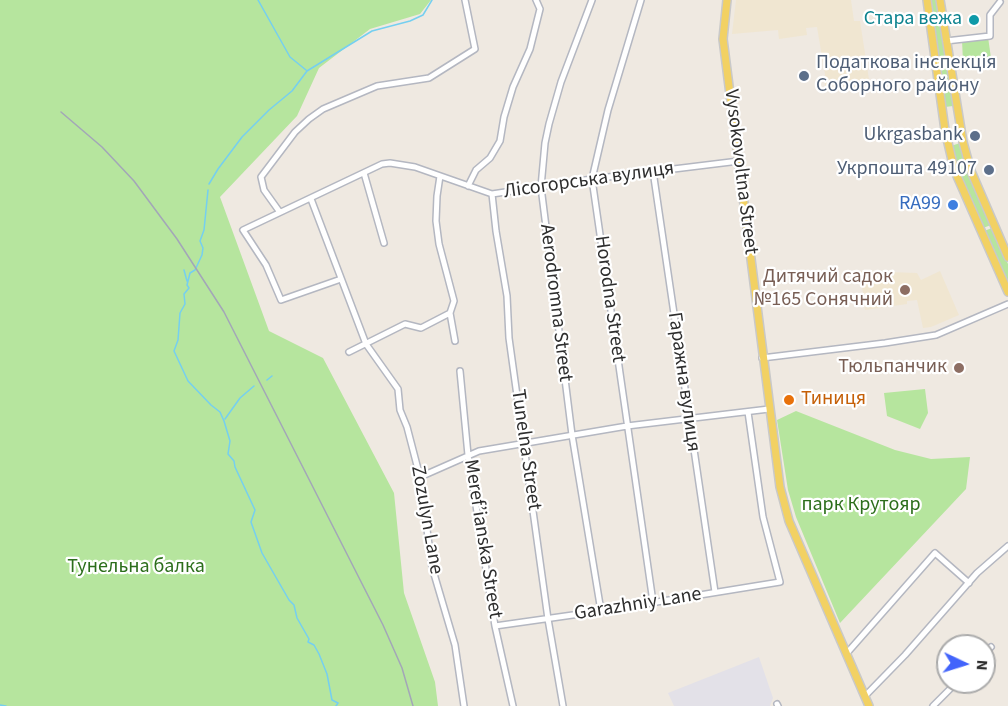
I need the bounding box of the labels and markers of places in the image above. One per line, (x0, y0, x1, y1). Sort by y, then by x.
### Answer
place label: Стара вежа (864, 8, 962, 32)
marker: Стара вежа (967, 13, 981, 27)
place label: Податкова інспекція Соборного району (816, 52, 997, 99)
marker: Податкова інспекція Соборного району (797, 69, 811, 83)
place label: Ukrgasbank (864, 124, 963, 148)
marker: Ukrgasbank (968, 129, 982, 143)
place label: Укрпошта 49107 (837, 158, 977, 182)
marker: Укрпошта 49107 (982, 163, 996, 177)
place label: RA99 (899, 193, 941, 217)
marker: RA99 (946, 198, 960, 212)
place label: Дитячий садок №165 Сонячний (753, 266, 893, 313)
marker: Дитячий садок №165 Сонячний (898, 283, 912, 297)
place label: Тюльпанчик (838, 356, 947, 380)
marker: Тюльпанчик (952, 361, 966, 375)
place label: Тиниця (801, 388, 866, 412)
marker: Тиниця (782, 393, 796, 407)

